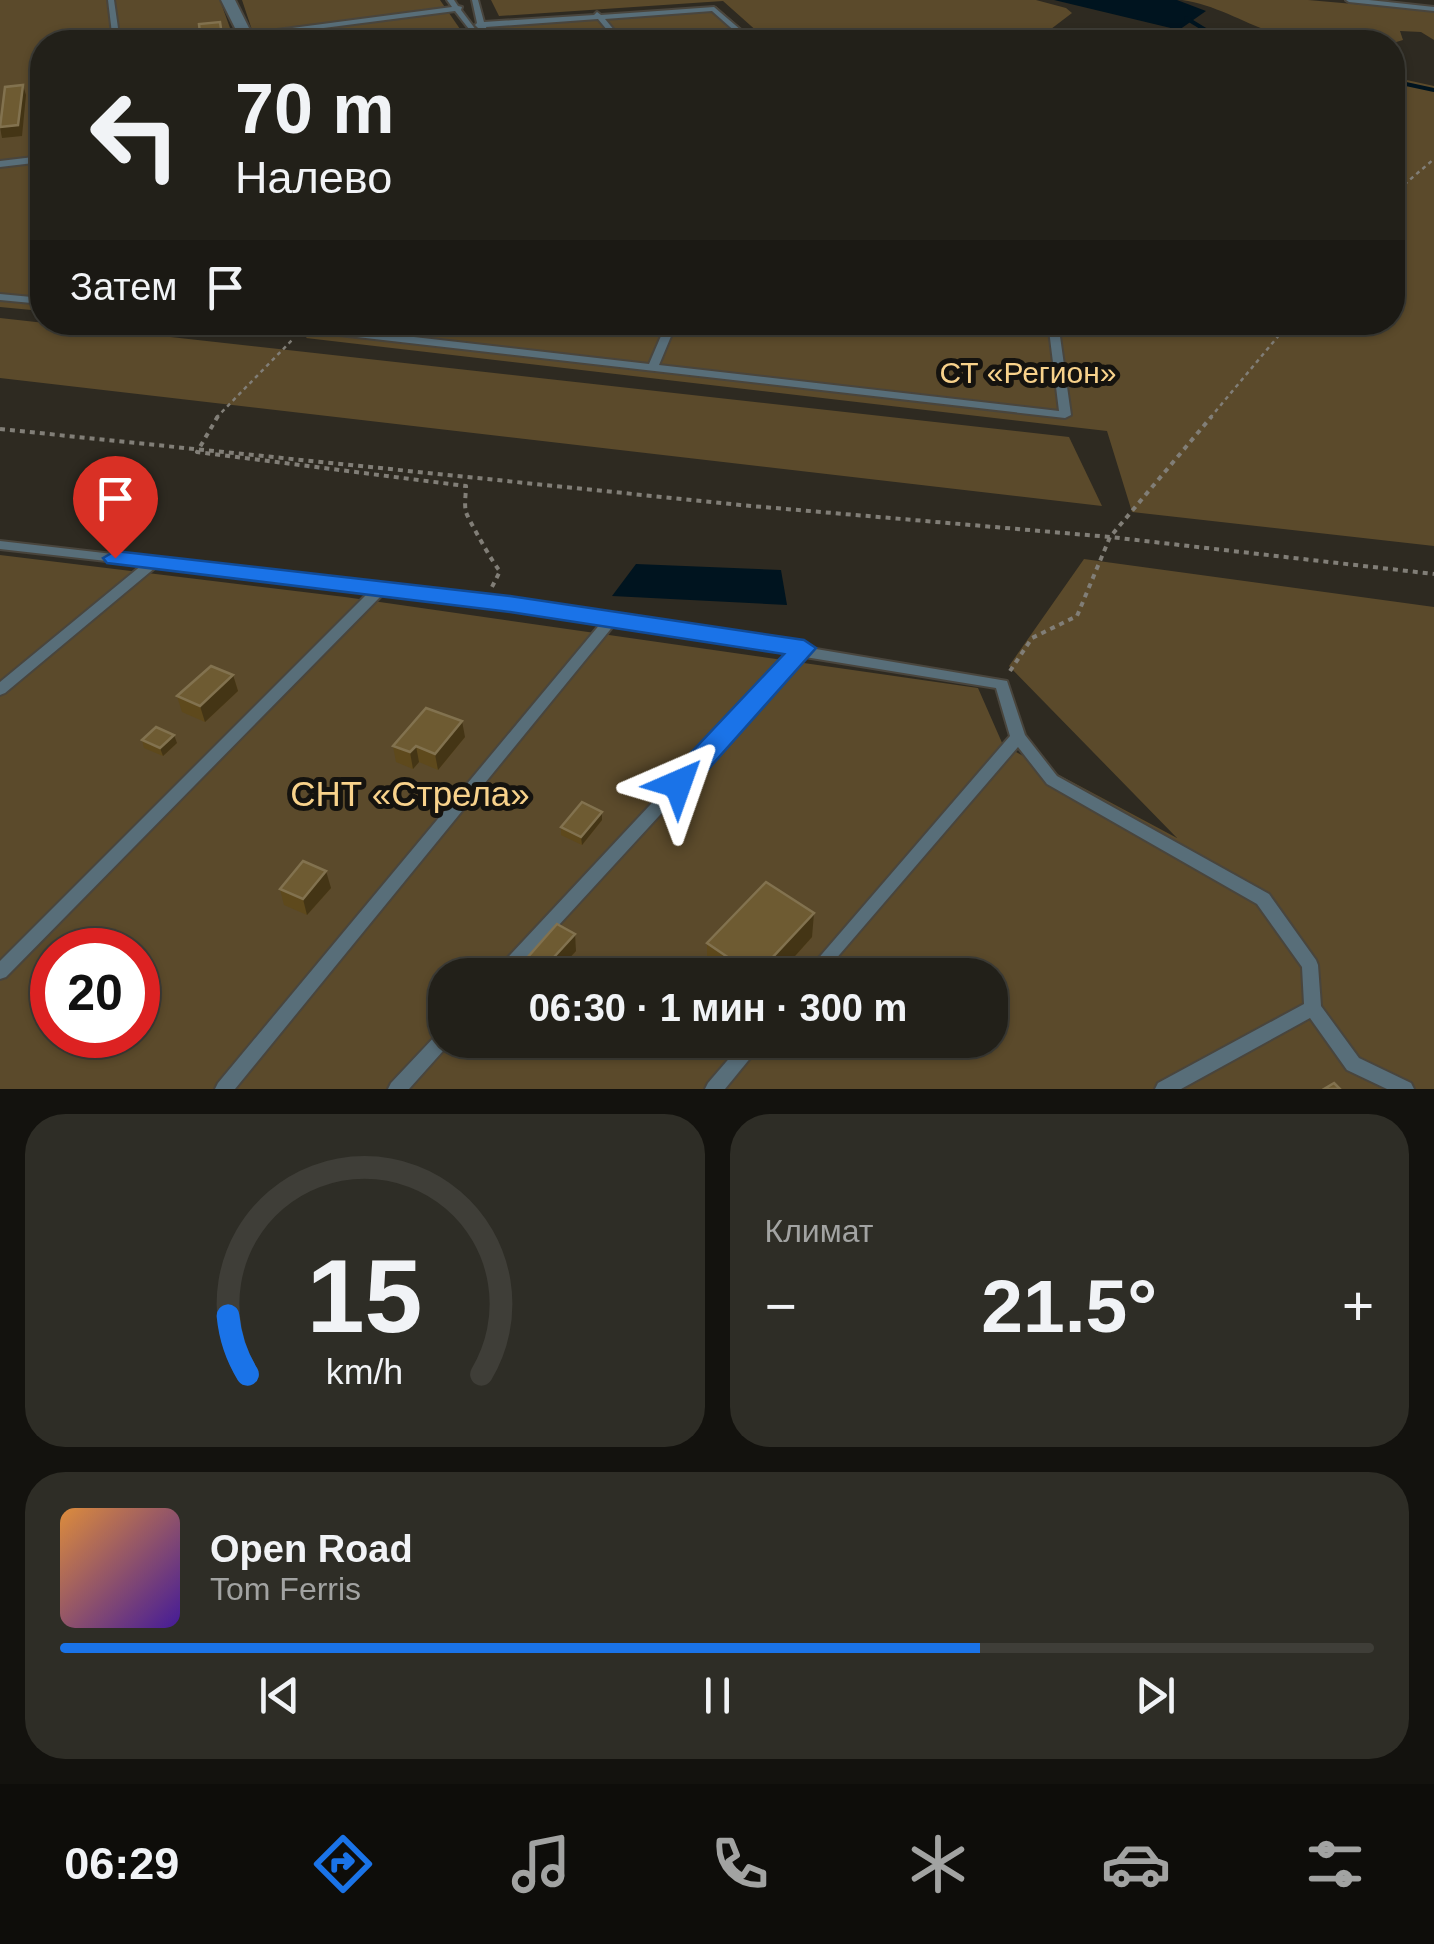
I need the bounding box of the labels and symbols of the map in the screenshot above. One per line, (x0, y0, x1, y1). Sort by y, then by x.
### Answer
park label: СТ «Регион» (939, 356, 1117, 389)
pin (73, 456, 158, 559)
position arrow (626, 732, 730, 836)
park label: СНТ «Стрела» (290, 774, 530, 813)
speed limit sign: 20 (30, 928, 160, 1058)

